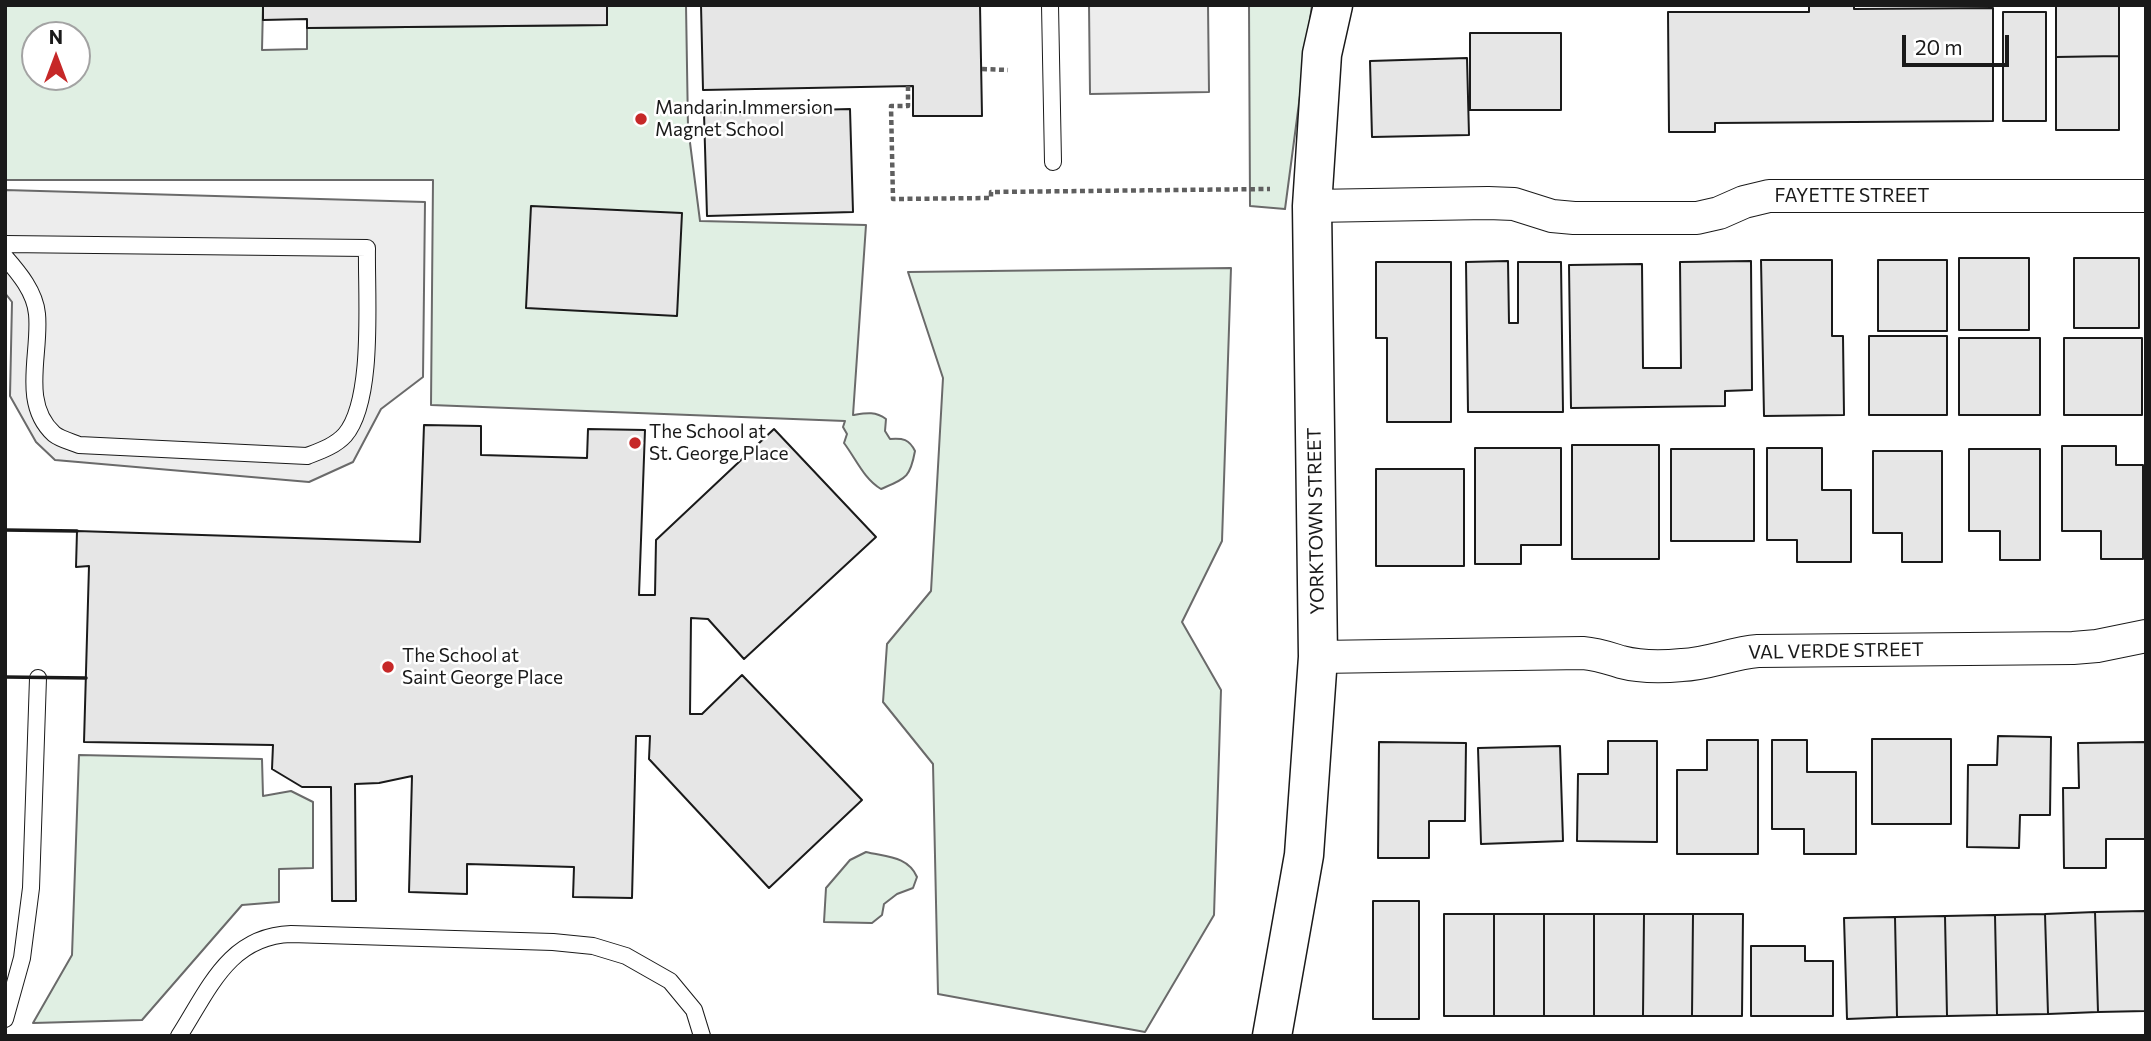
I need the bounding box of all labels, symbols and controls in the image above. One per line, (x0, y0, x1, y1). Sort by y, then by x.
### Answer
north arrow (21, 21, 91, 91)
scale bar (1906, 21, 2013, 65)
text: N (49, 25, 63, 48)
text: 20 m (1915, 34, 1963, 59)
place label: Mandarin Immersion Magnet School (655, 97, 833, 141)
marker: Mandarin Immersion Magnet School (633, 111, 649, 127)
street label: FAYETTE STREET (1774, 185, 1930, 207)
place label: The School at St. George Place (649, 421, 789, 465)
street label: YORKTOWN STREET (1303, 427, 1329, 615)
marker: The School at St. George Place (627, 435, 643, 451)
street label: VAL VERDE STREET (1748, 638, 1924, 664)
place label: The School at Saint George Place (402, 645, 563, 689)
marker: The School at Saint George Place (380, 659, 396, 675)

